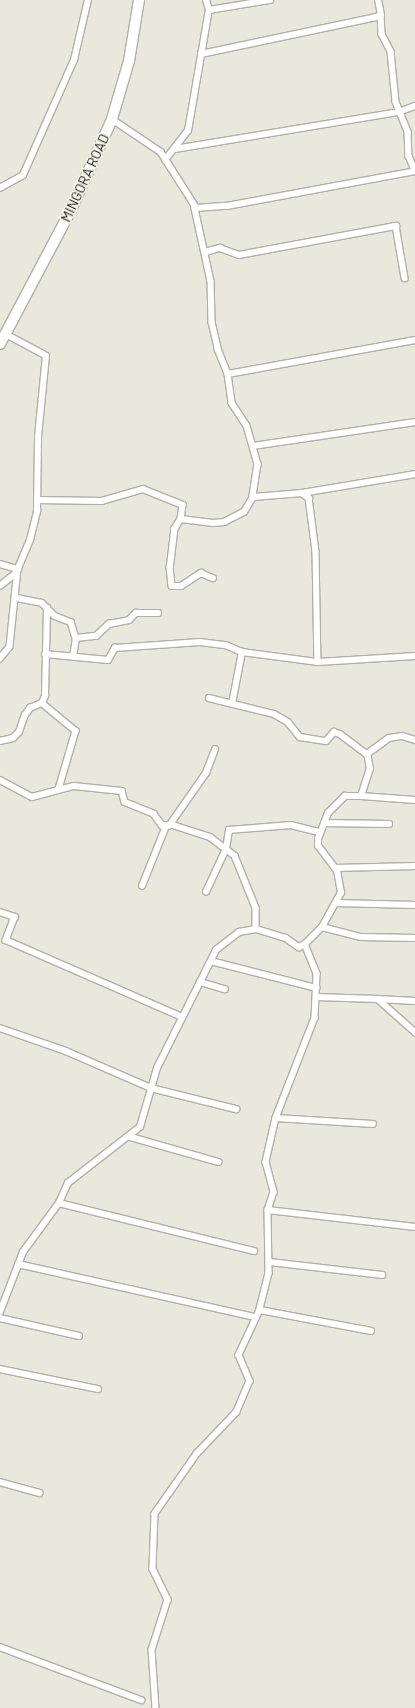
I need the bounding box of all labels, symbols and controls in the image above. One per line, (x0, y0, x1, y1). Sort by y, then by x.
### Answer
street label: MINGORA ROAD (57, 131, 113, 225)

